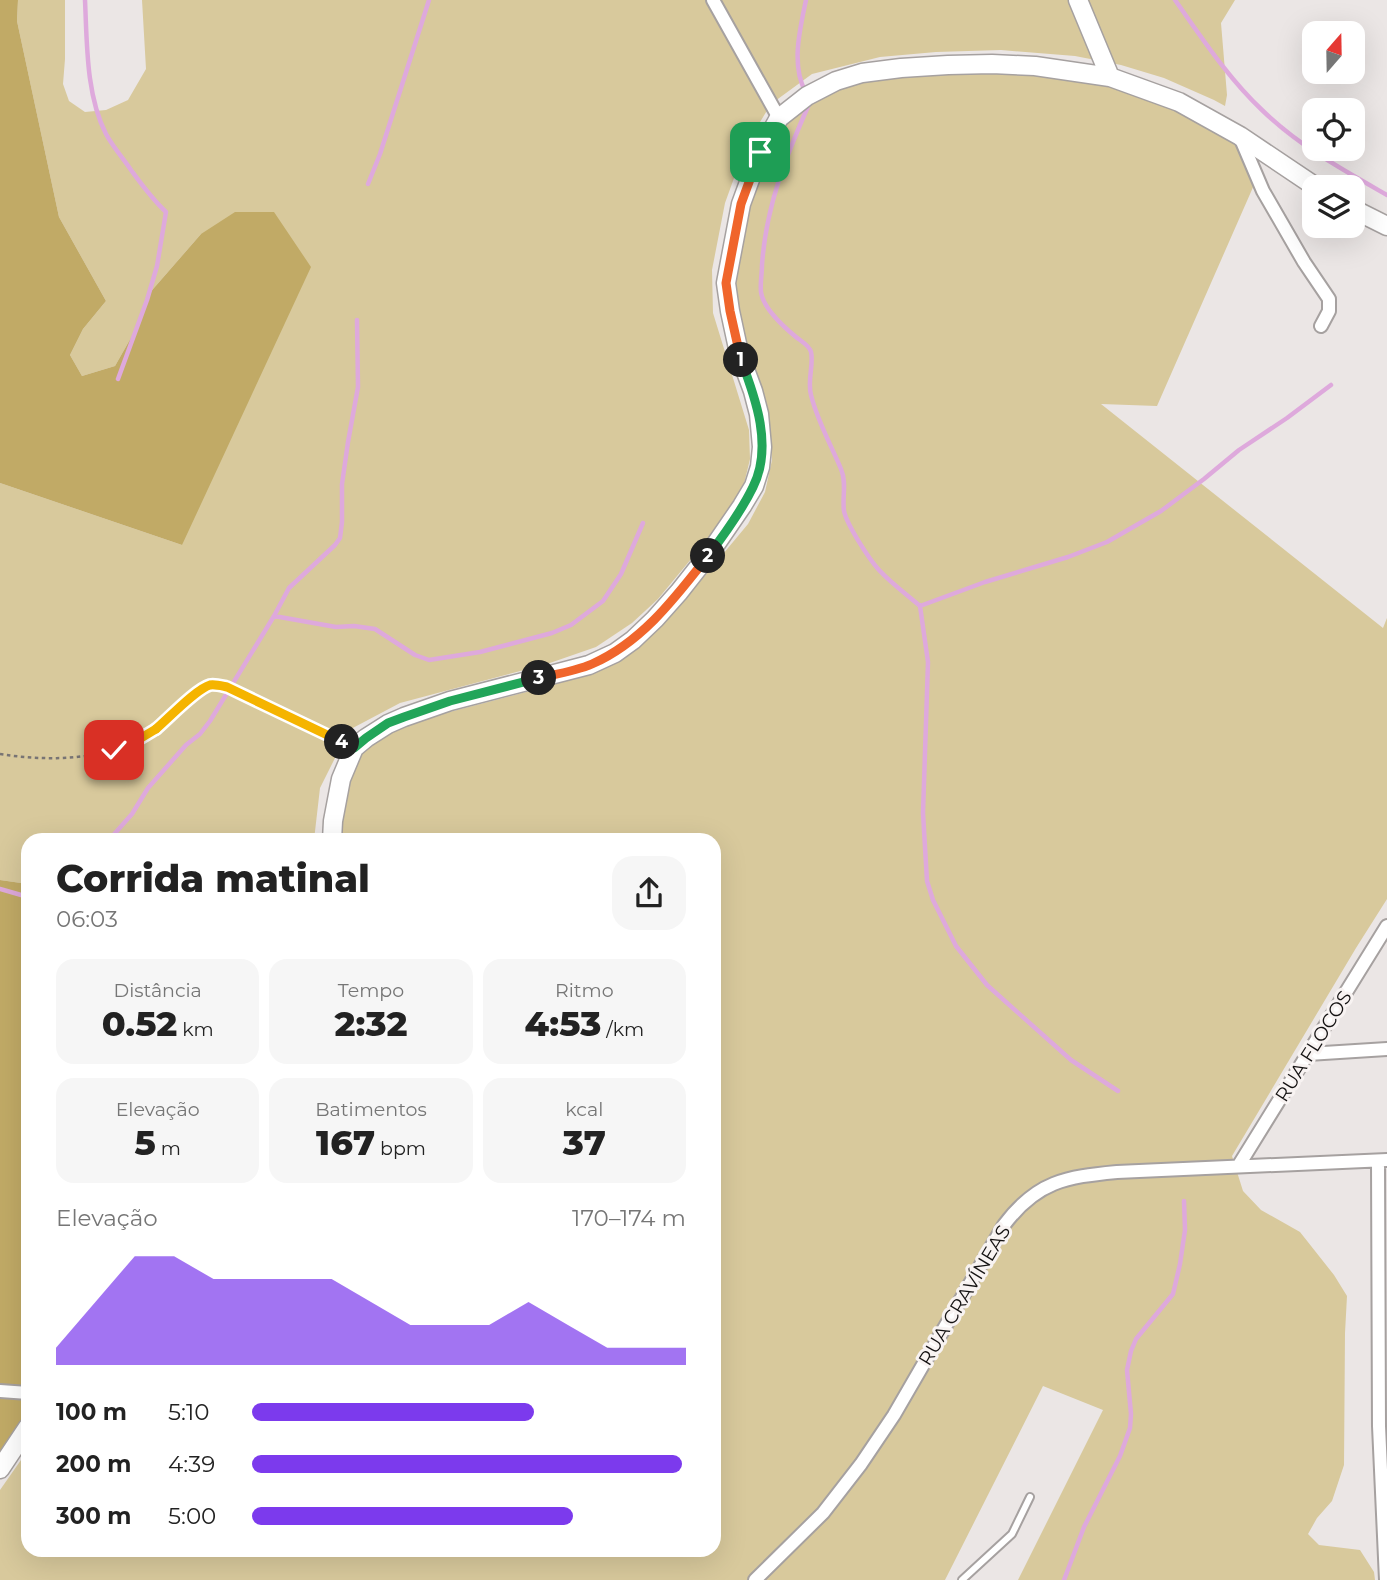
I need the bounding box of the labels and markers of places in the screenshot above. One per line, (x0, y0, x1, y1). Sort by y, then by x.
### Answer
pin (730, 122, 790, 182)
pin: 1 (724, 342, 758, 378)
pin: 2 (690, 538, 726, 574)
pin: 3 (522, 660, 556, 696)
pin (84, 720, 144, 780)
pin: 4 (324, 724, 360, 760)

